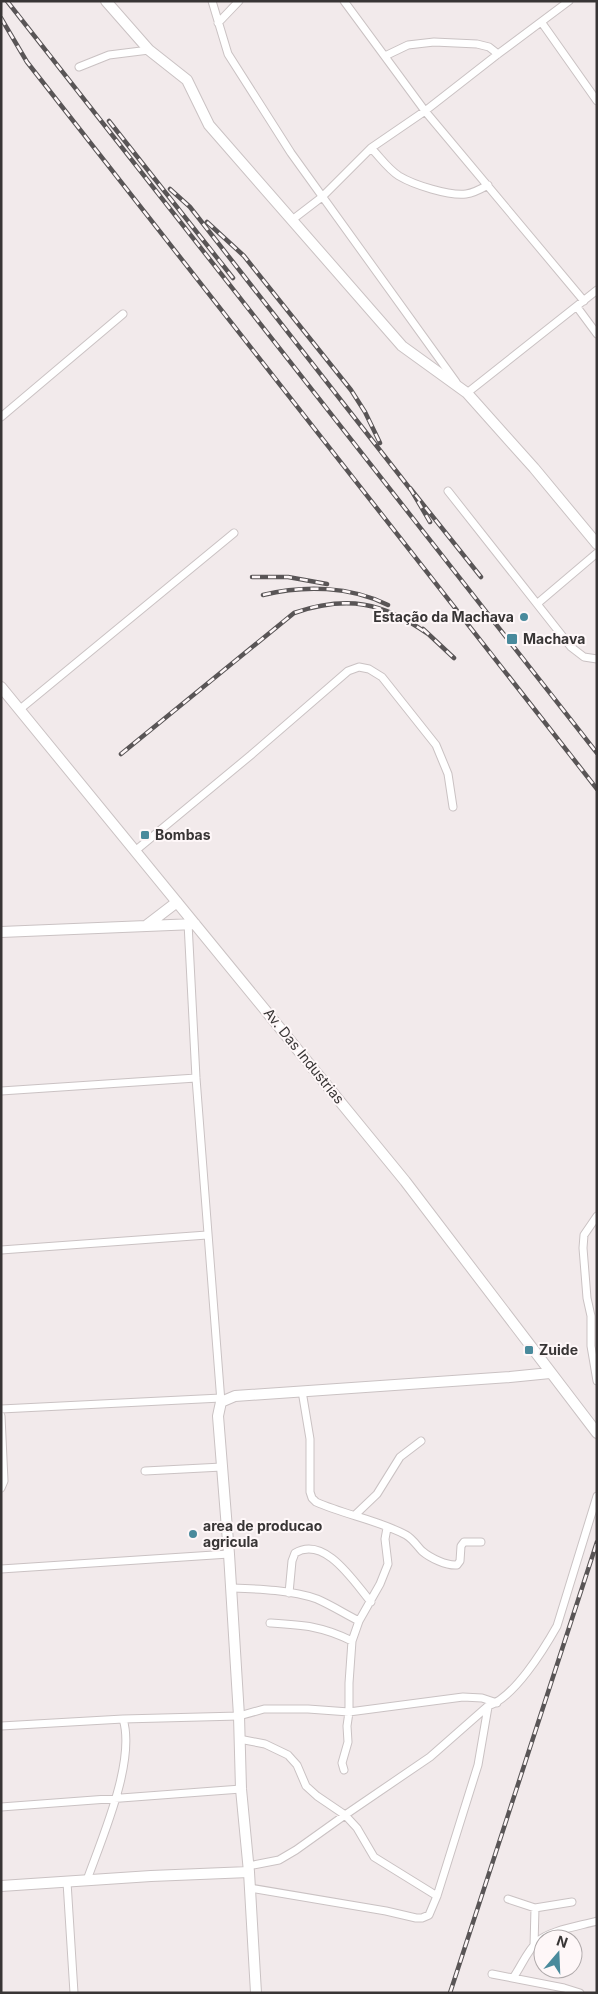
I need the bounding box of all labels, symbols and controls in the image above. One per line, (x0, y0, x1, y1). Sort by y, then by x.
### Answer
place label: Estação da Machava (373, 608, 514, 625)
marker: Estação da Machava (518, 611, 530, 623)
place label: Machava (523, 630, 585, 647)
marker: Machava (505, 632, 519, 646)
place label: Bombas (155, 826, 211, 843)
marker: Bombas (139, 829, 151, 841)
street label: Av. Das Industrias (261, 1004, 348, 1107)
place label: Zuide (539, 1341, 578, 1358)
marker: Zuide (523, 1344, 535, 1356)
place label: area de producao agricula (203, 1517, 323, 1550)
marker: area de producao agricula (187, 1528, 199, 1540)
north arrow (533, 1929, 583, 1979)
text: N (555, 1931, 570, 1951)

